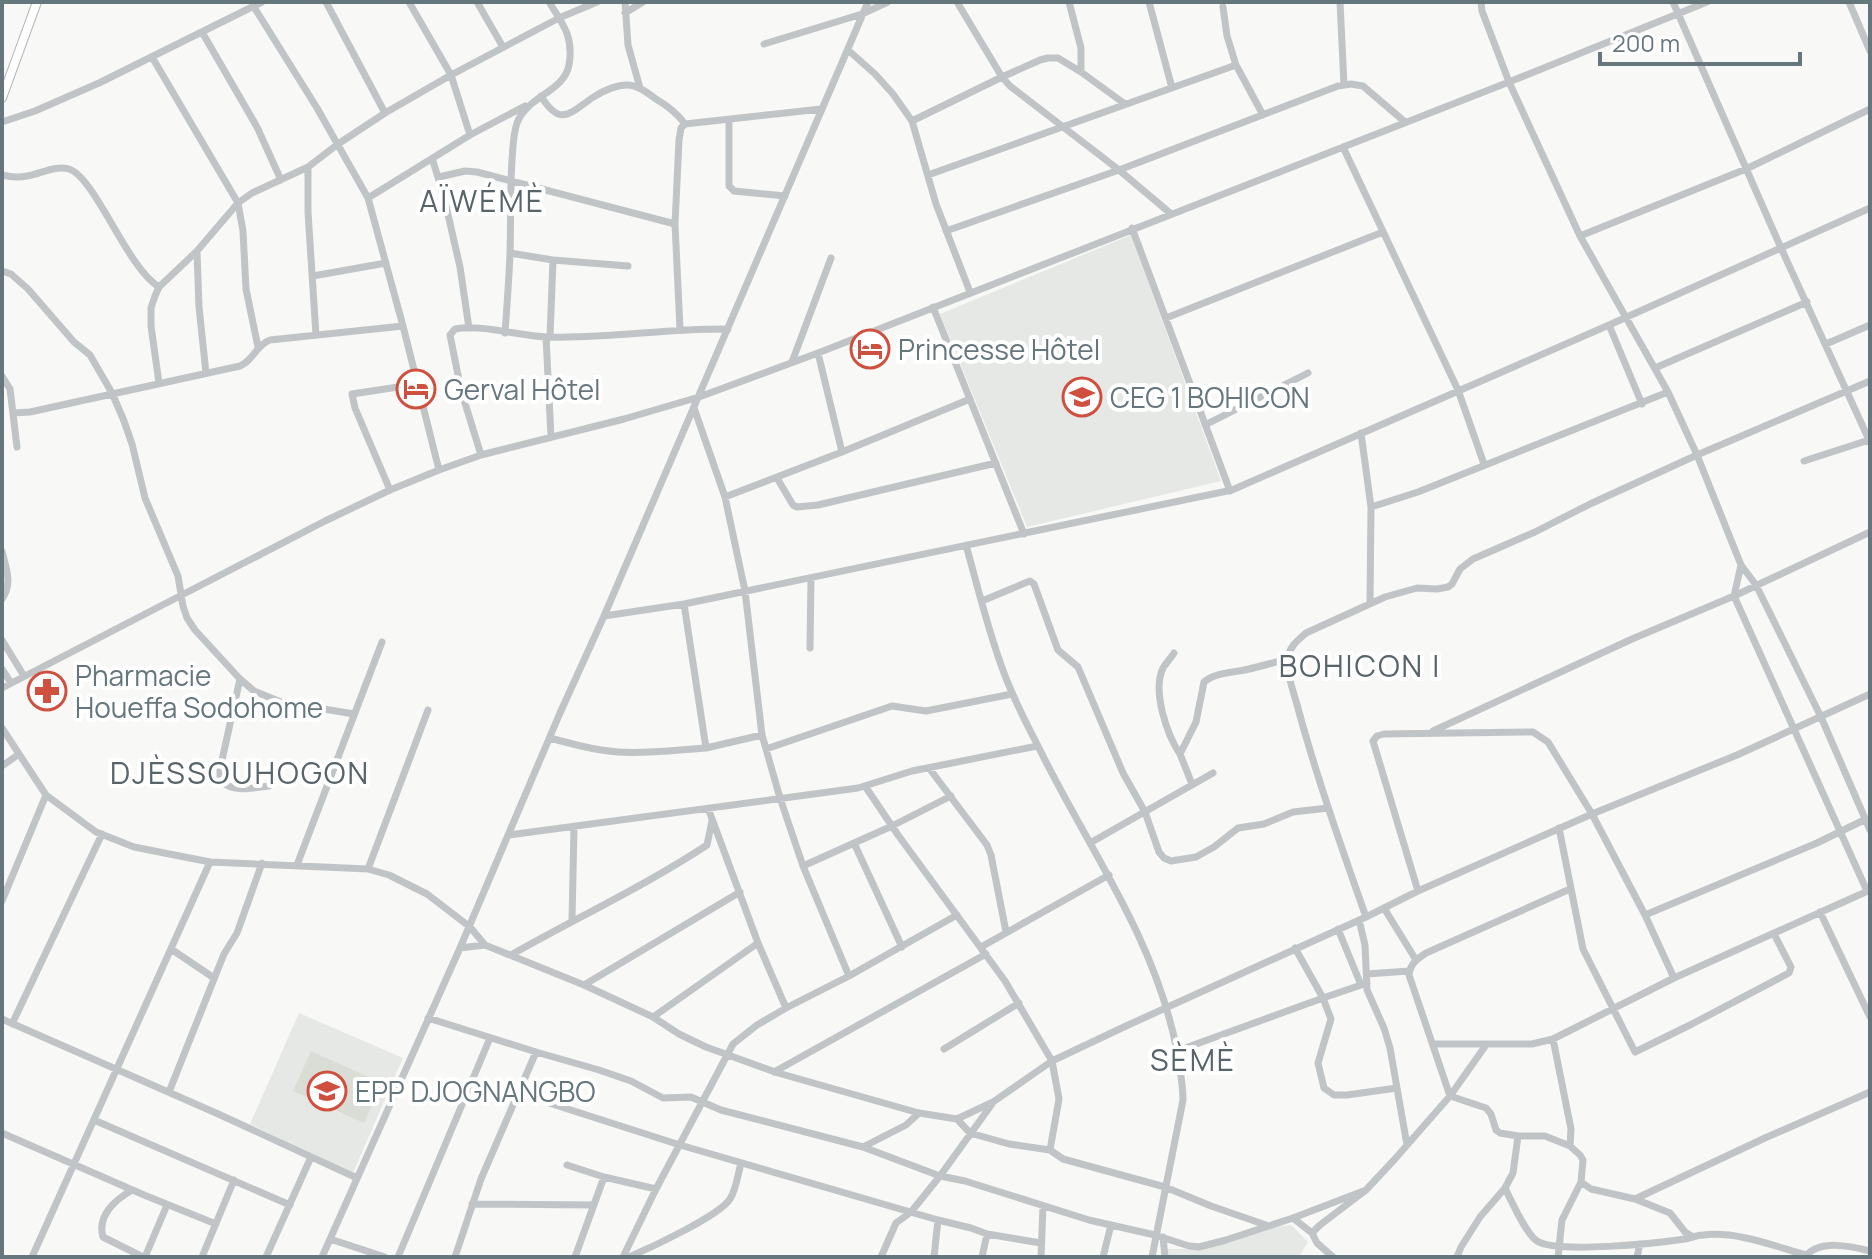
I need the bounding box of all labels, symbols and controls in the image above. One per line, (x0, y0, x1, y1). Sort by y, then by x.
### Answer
scale bar (1600, 16, 1800, 66)
text: 200 m (1612, 26, 1680, 59)
district label: AÏWÉMÈ (419, 180, 545, 221)
hotel icon: Princesse Hôtel (849, 328, 891, 370)
place label: Princesse Hôtel (898, 330, 1100, 368)
hotel icon: Gerval Hôtel (395, 368, 437, 410)
place label: Gerval Hôtel (444, 370, 601, 408)
school or university icon: CEG 1 BOHICON (1061, 376, 1103, 418)
place label: CEG 1 BOHICON (1110, 378, 1310, 416)
district label: BOHICON I (1279, 645, 1441, 686)
place label: Pharmacie Houeffa Sodohome (75, 656, 323, 726)
pharmacy icon: Pharmacie Houeffa Sodohome (26, 670, 68, 712)
district label: DJÈSSOUHOGON (110, 752, 370, 793)
district label: SÈMÈ (1150, 1039, 1236, 1080)
school or university icon: EPP DJOGNANGBO (306, 1070, 348, 1112)
place label: EPP DJOGNANGBO (355, 1072, 595, 1110)

